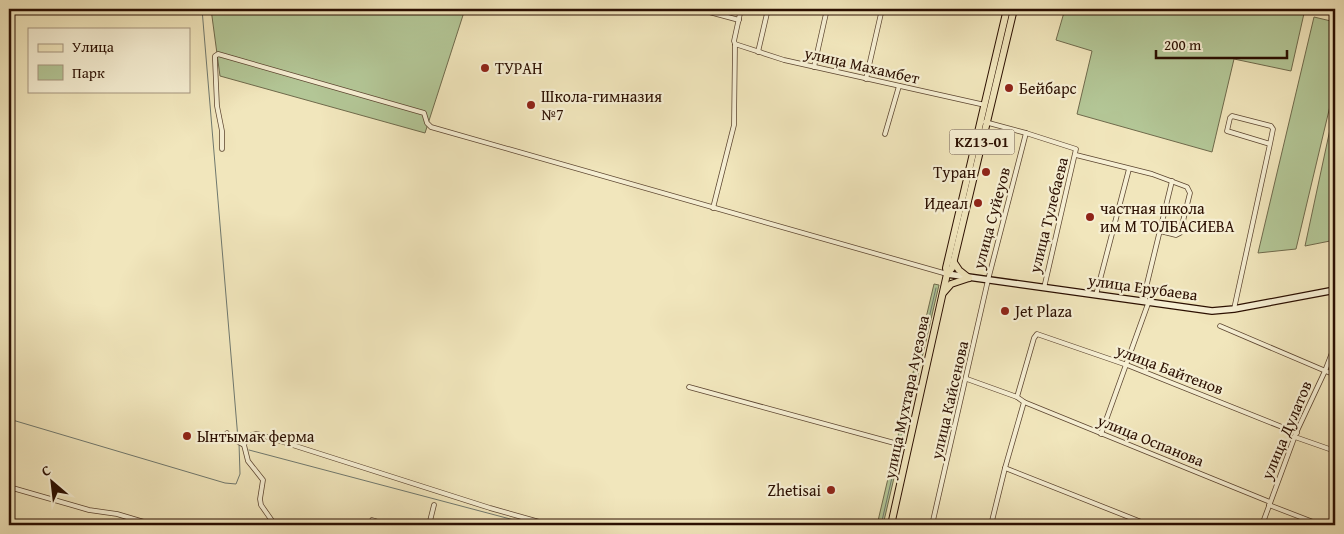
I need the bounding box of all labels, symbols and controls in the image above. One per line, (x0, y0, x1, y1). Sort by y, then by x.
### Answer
legend (28, 28, 190, 92)
scale bar (1156, 28, 1288, 60)
text: 200 m (1164, 34, 1202, 55)
text: Улица (72, 36, 115, 57)
street label: улица Махамбет (801, 40, 922, 90)
place label: ТУРАН (495, 56, 543, 80)
text: Парк (72, 62, 105, 83)
marker: ТУРАН (479, 62, 491, 74)
place label: Бейбарс (1019, 76, 1077, 100)
marker: Бейбарс (1003, 82, 1015, 94)
place label: Школа-гимназия №7 (541, 84, 662, 126)
marker: Школа-гимназия №7 (525, 99, 537, 111)
road number: KZ13-01 (950, 130, 1014, 154)
street label: улица Тулебаева (1022, 154, 1074, 277)
place label: Туран (933, 160, 976, 184)
street label: улица Суйеуов (966, 164, 1016, 273)
marker: Туран (980, 166, 992, 178)
place label: Идеал (925, 191, 968, 215)
place label: частная школа им М ТОЛБАСИЕВА (1100, 196, 1235, 238)
marker: Идеал (972, 197, 984, 209)
marker: частная школа им М ТОЛБАСИЕВА (1084, 211, 1096, 223)
street label: улица Ерубаева (1086, 267, 1200, 307)
place label: Jet Plaza (1013, 299, 1072, 323)
marker: Jet Plaza (999, 305, 1011, 317)
street label: улица Мухтара Ауезова (877, 313, 935, 482)
street label: улица Байтенов (1112, 337, 1227, 401)
street label: улица Кайсенова (923, 338, 974, 463)
street label: улица Дулатов (1254, 377, 1318, 484)
street label: улица Оспанова (1093, 407, 1208, 472)
place label: Ынтымак ферма (197, 424, 315, 448)
marker: Ынтымак ферма (181, 430, 193, 442)
north arrow (28, 456, 78, 506)
text: С (38, 460, 54, 481)
place label: Zhetisai (767, 478, 822, 502)
marker: Zhetisai (825, 484, 837, 496)

